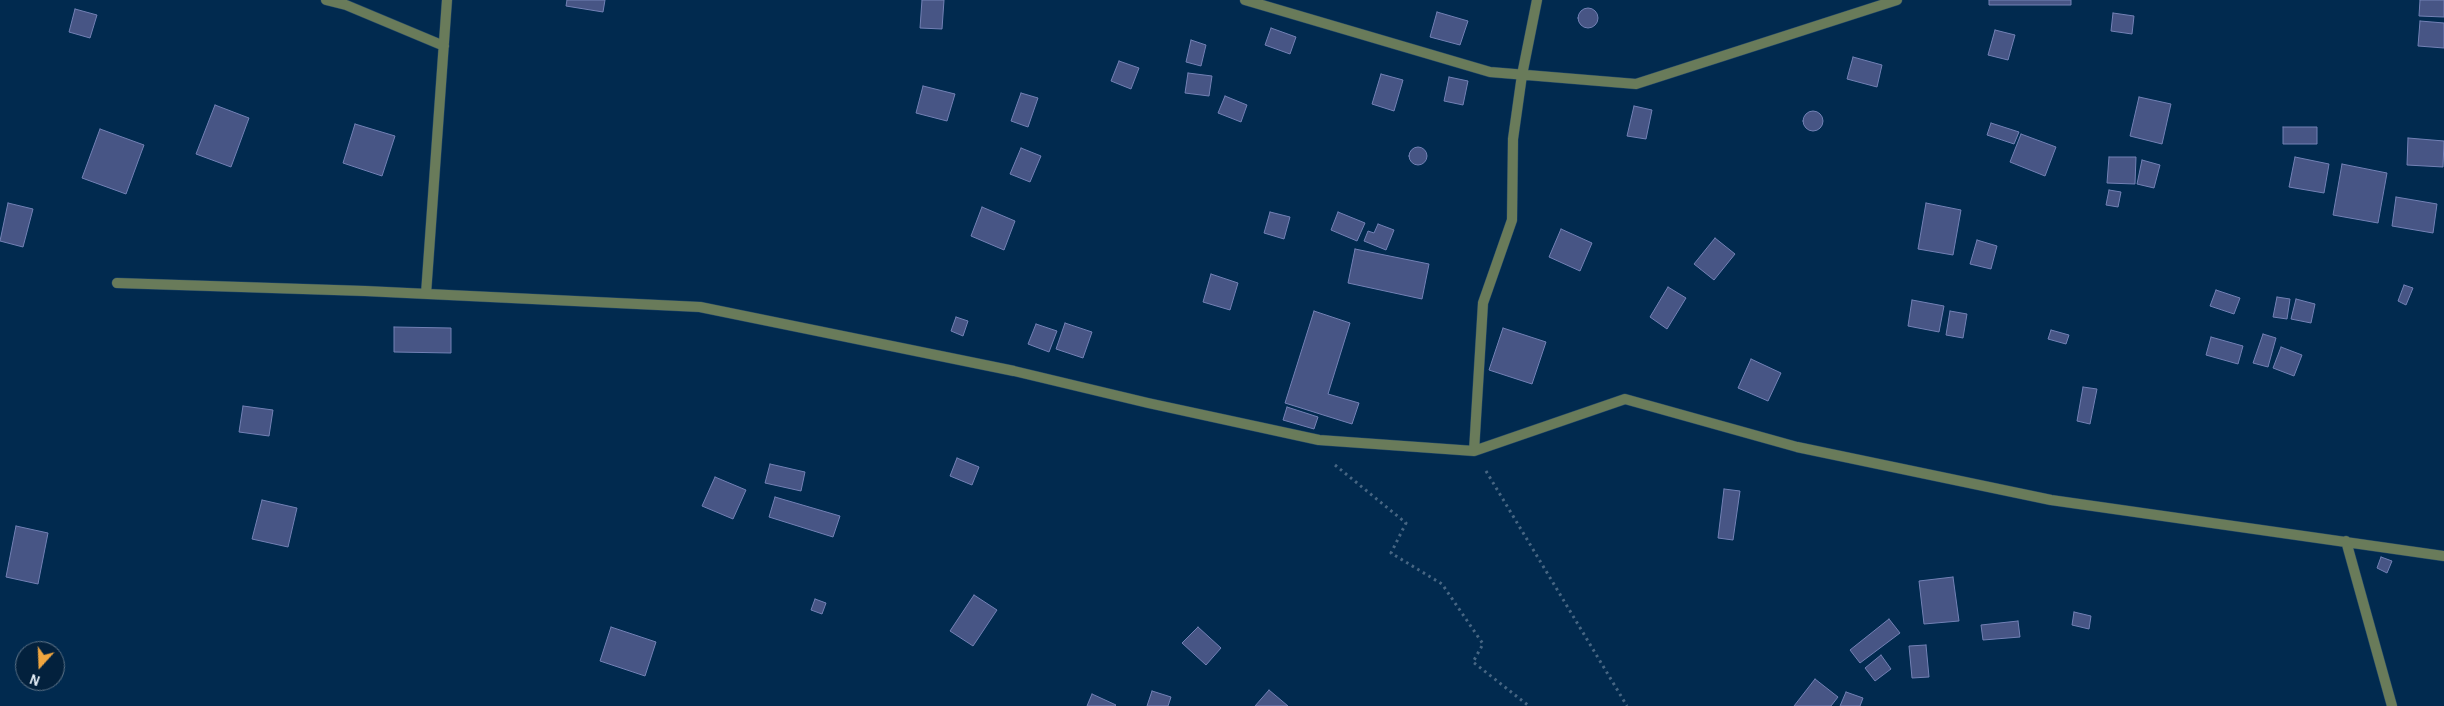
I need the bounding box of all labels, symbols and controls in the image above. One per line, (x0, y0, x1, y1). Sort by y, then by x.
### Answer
north arrow (15, 641, 65, 691)
text: N (28, 671, 42, 687)

